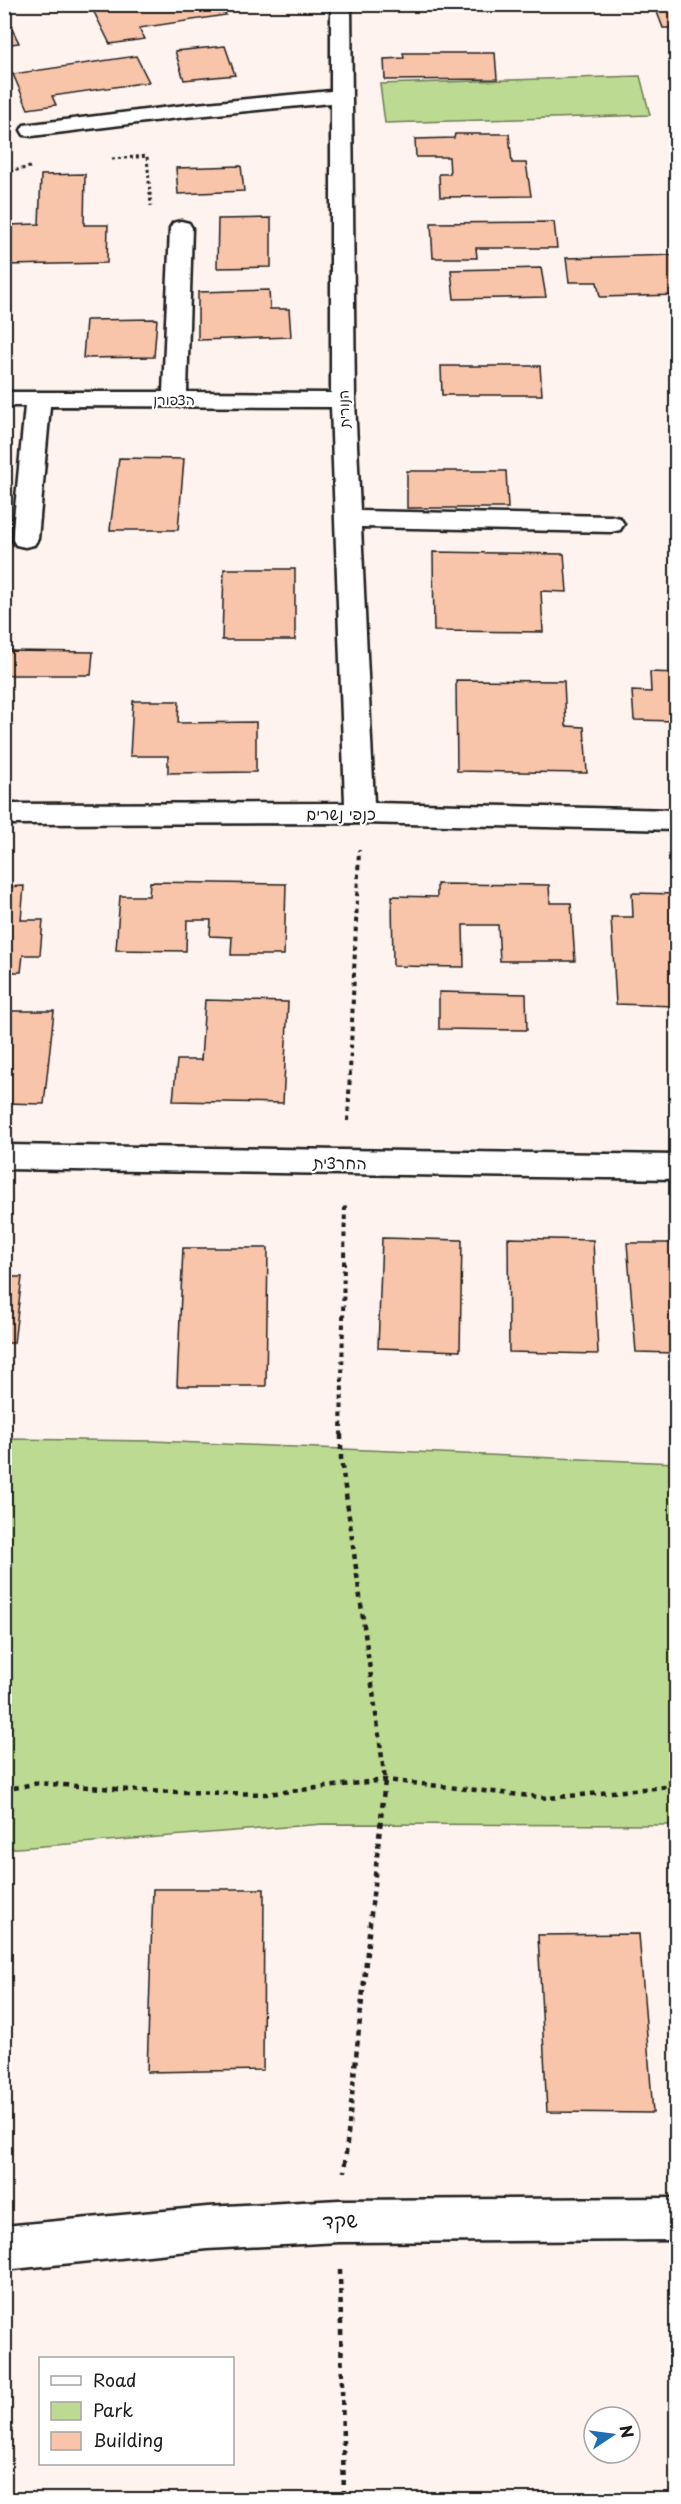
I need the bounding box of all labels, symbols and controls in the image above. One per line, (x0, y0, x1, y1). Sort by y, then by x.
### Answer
street label: הצפורן (153, 389, 195, 410)
street label: הנורית (332, 390, 355, 429)
street label: כנפי נשרים (306, 801, 376, 825)
street label: החרצית (312, 1150, 367, 1174)
street label: שקד (322, 2204, 358, 2236)
legend (39, 2357, 234, 2465)
text: Road (93, 2366, 137, 2393)
text: Park (93, 2396, 133, 2423)
north arrow (582, 2405, 642, 2465)
text: N (614, 2423, 641, 2440)
text: Building (93, 2426, 163, 2453)

